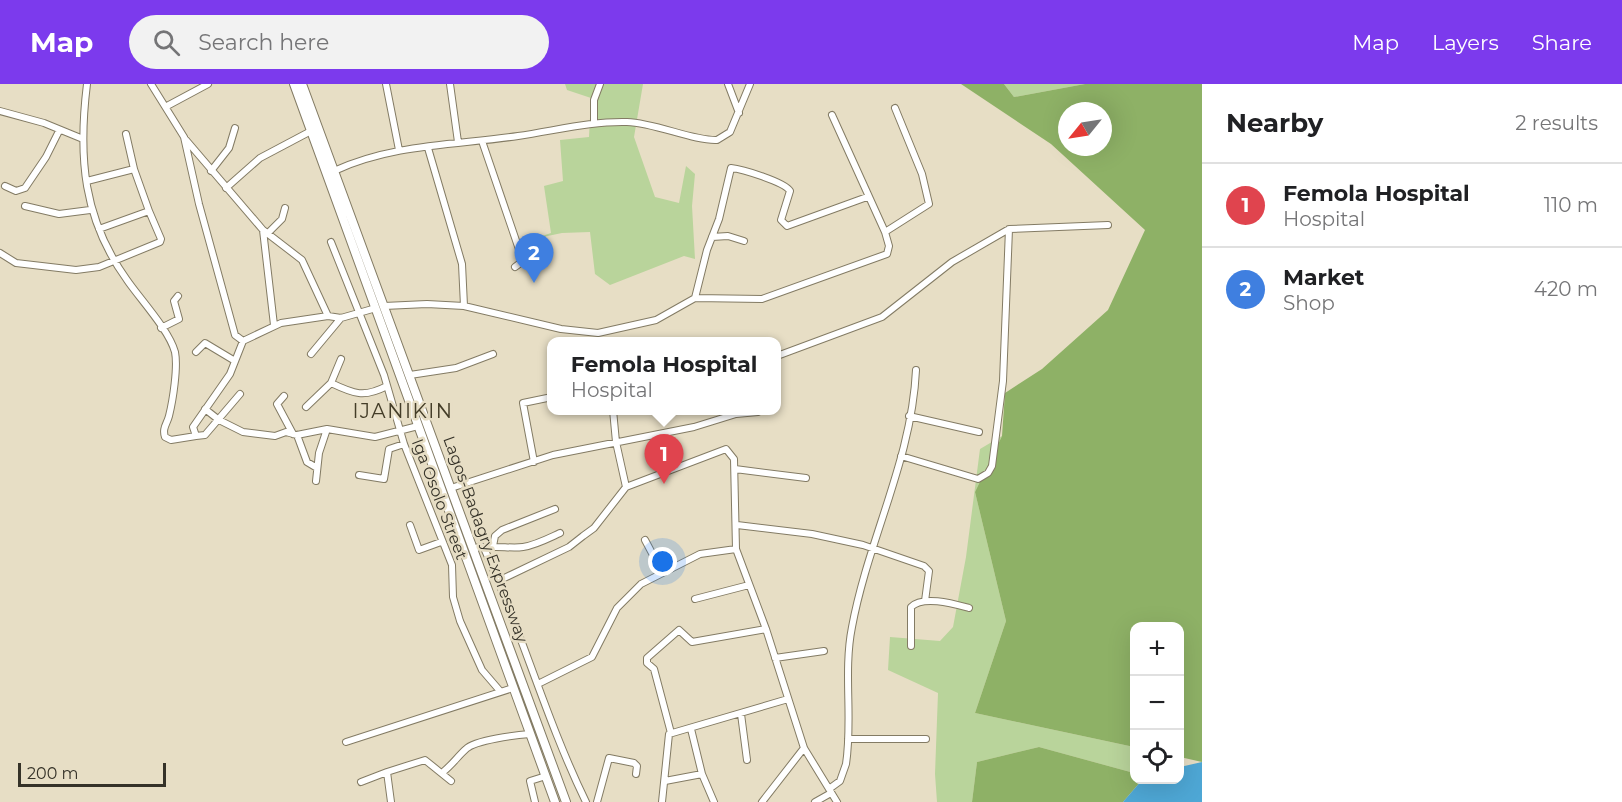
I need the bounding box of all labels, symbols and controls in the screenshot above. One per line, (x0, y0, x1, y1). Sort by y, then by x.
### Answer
search box (129, 15, 549, 69)
text: Map (30, 25, 93, 59)
icon: search (150, 26, 183, 59)
text: Search here (198, 29, 329, 56)
text: Map (1352, 30, 1399, 55)
text: Layers (1432, 30, 1499, 55)
text: Share (1532, 30, 1592, 55)
north arrow (1058, 102, 1112, 156)
text: Nearby (1226, 107, 1323, 139)
text: 2 results (1515, 111, 1598, 135)
text: Femola Hospital (1283, 180, 1470, 207)
text: 1 (1242, 193, 1249, 217)
text: 110 m (1544, 193, 1598, 217)
text: Hospital (1283, 207, 1365, 231)
pin: 2 (514, 234, 554, 283)
text: Market (1283, 264, 1364, 291)
text: 2 (1240, 277, 1251, 301)
text: 420 m (1534, 277, 1598, 301)
text: Shop (1283, 291, 1335, 315)
popup (547, 337, 781, 415)
text: Femola Hospital (571, 351, 757, 378)
text: Hospital (571, 378, 653, 402)
district label: IJANIKIN (353, 399, 453, 423)
street label: Lagos-Badagry Expressway (439, 433, 532, 645)
pin: 1 (644, 434, 684, 484)
street label: Iga Osolo Street (408, 436, 471, 563)
your location (648, 547, 677, 576)
map controls (1130, 622, 1184, 784)
button: + (1130, 622, 1184, 676)
button: − (1130, 676, 1184, 730)
button: locate (1130, 730, 1184, 784)
scale bar (18, 760, 166, 788)
text: 200 m (27, 764, 78, 783)

